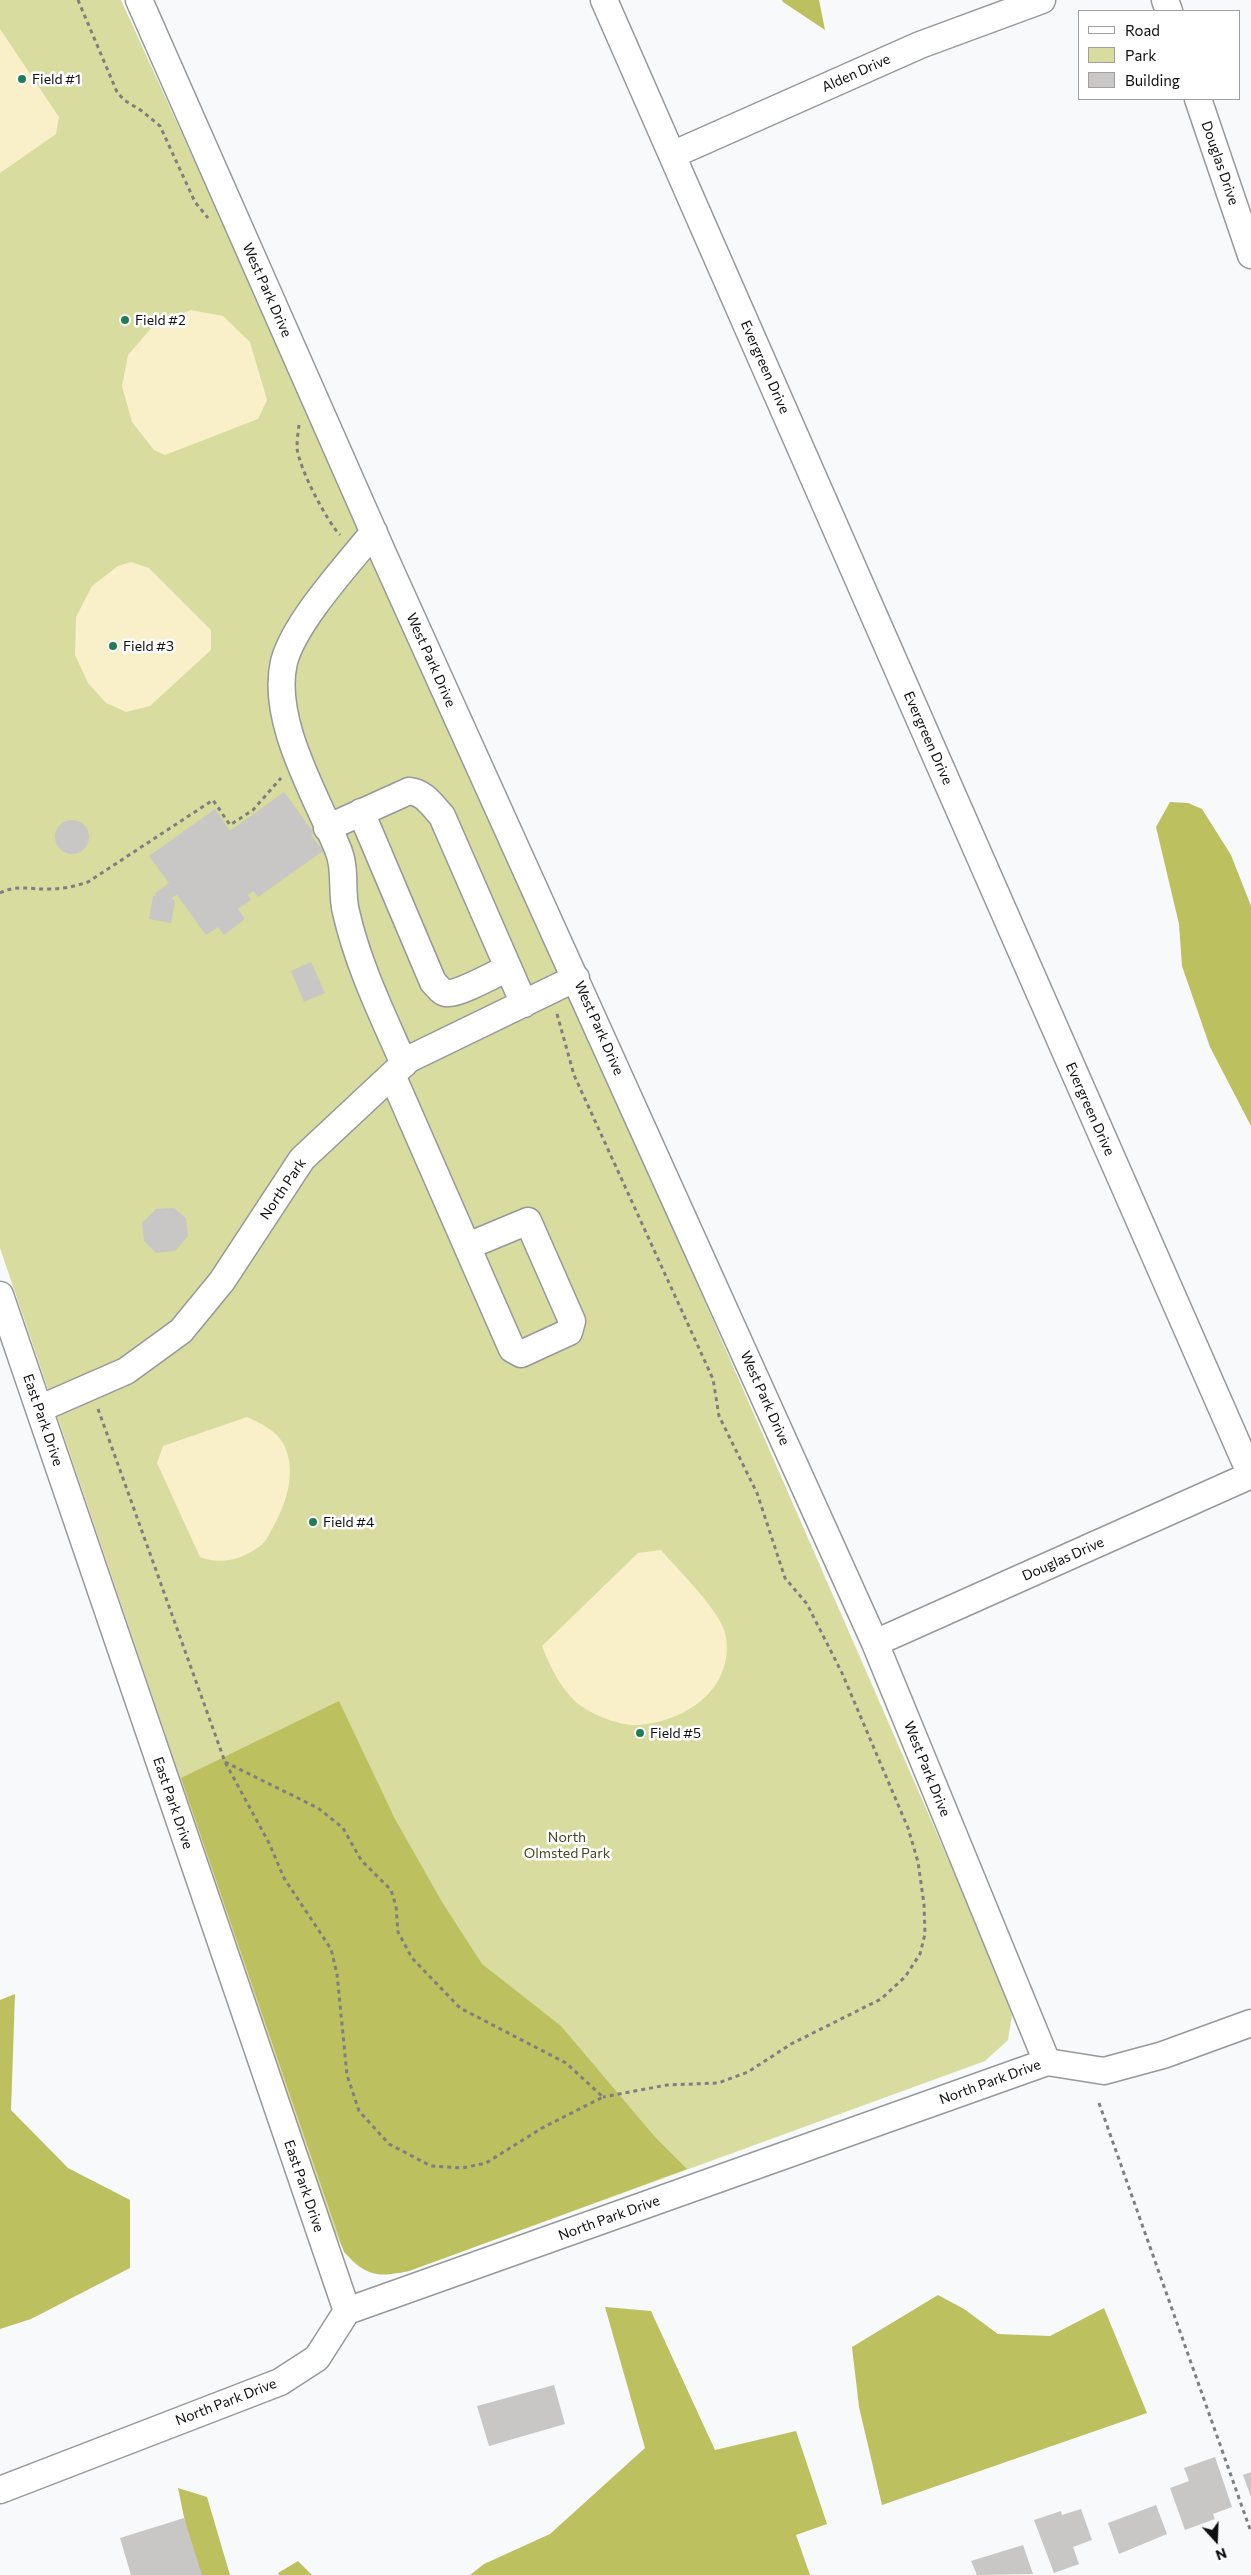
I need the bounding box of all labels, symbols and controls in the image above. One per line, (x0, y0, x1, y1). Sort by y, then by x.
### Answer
legend (1078, 10, 1241, 100)
text: Road (1125, 21, 1160, 39)
text: Park (1125, 46, 1156, 64)
street label: Alden Drive (819, 50, 893, 96)
place label: Field #1 (32, 71, 81, 87)
text: Building (1125, 71, 1180, 89)
marker: Field #1 (16, 73, 28, 85)
street label: Douglas Drive (1198, 119, 1242, 207)
street label: West Park Drive (239, 240, 295, 340)
place label: Field #2 (135, 312, 186, 328)
marker: Field #2 (119, 314, 131, 326)
street label: Evergreen Drive (737, 318, 793, 416)
street label: West Park Drive (403, 610, 459, 710)
place label: Field #3 (123, 638, 174, 654)
marker: Field #3 (107, 640, 119, 652)
street label: Evergreen Drive (900, 689, 956, 787)
street label: West Park Drive (571, 978, 627, 1078)
street label: Evergreen Drive (1062, 1060, 1118, 1158)
street label: North Park (256, 1155, 310, 1223)
street label: West Park Drive (737, 1348, 793, 1448)
street label: East Park Drive (19, 1372, 67, 1468)
place label: Field #4 (323, 1514, 374, 1530)
marker: Field #4 (307, 1516, 319, 1528)
street label: Douglas Drive (1019, 1533, 1107, 1585)
street label: West Park Drive (900, 1719, 954, 1819)
place label: Field #5 (650, 1725, 701, 1741)
marker: Field #5 (634, 1727, 646, 1739)
street label: East Park Drive (149, 1755, 197, 1851)
park label: North Olmsted Park (524, 1829, 610, 1861)
street label: North Park Drive (937, 2056, 1043, 2108)
street label: East Park Drive (280, 2138, 328, 2234)
street label: North Park Drive (556, 2192, 662, 2244)
street label: North Park Drive (173, 2375, 279, 2429)
north arrow (1191, 2515, 1241, 2565)
text: N (1213, 2545, 1229, 2564)

